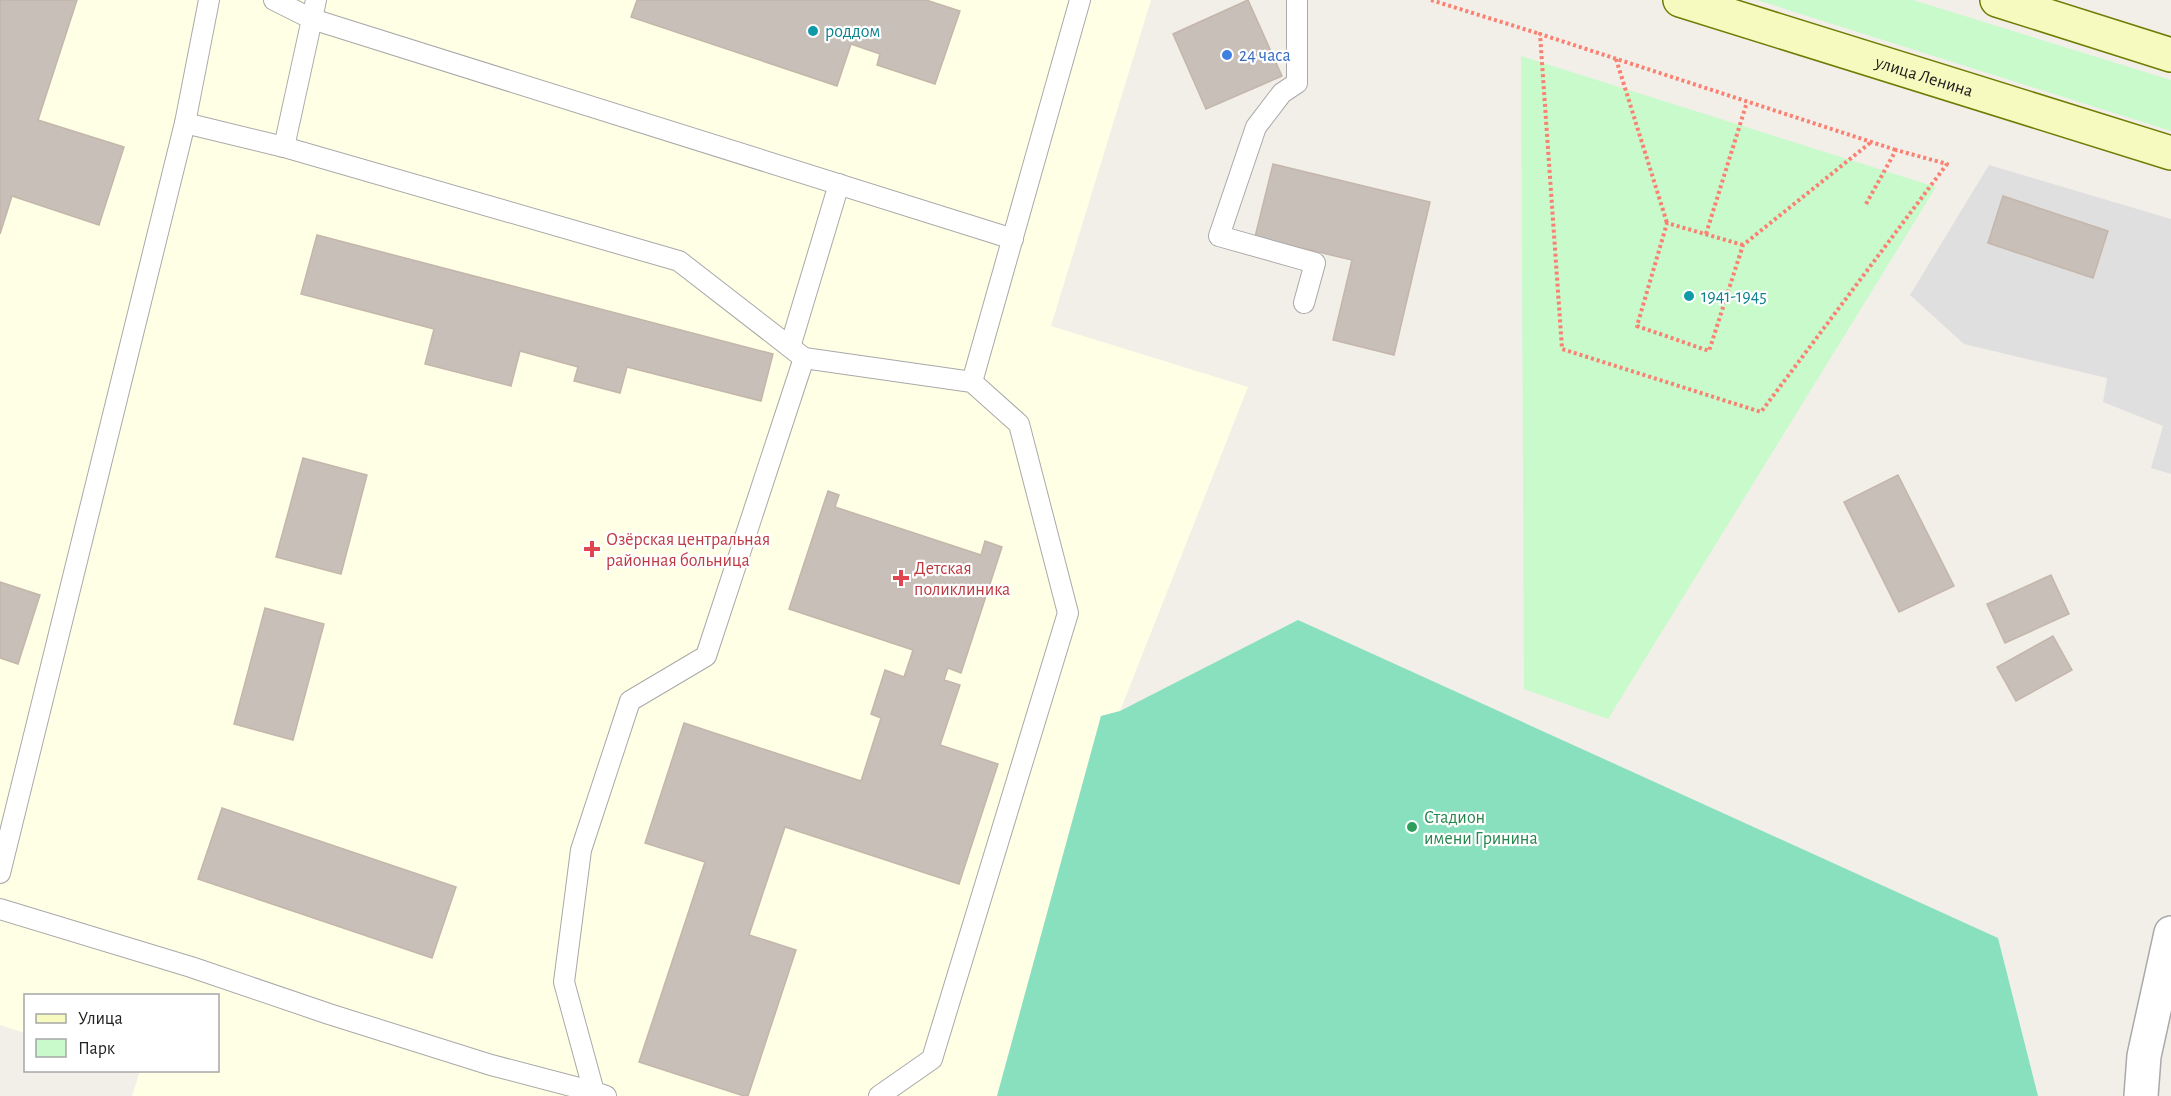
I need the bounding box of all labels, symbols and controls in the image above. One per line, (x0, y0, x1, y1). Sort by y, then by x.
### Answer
place label: роддом (825, 23, 880, 41)
marker: роддом (806, 24, 820, 38)
place label: 24 часа (1239, 47, 1291, 65)
marker: 24 часа (1220, 48, 1234, 62)
street label: улица Ленина (1872, 53, 1975, 101)
place label: 1941-1945 (1701, 288, 1767, 306)
marker: 1941-1945 (1682, 289, 1696, 303)
place label: Озёрская центральная районная больница (606, 531, 770, 570)
marker: Озёрская центральная районная больница (583, 540, 601, 558)
place label: Детская поликлиника (914, 560, 1010, 599)
marker: Детская поликлиника (892, 569, 910, 587)
place label: Стадион имени Гринина (1424, 809, 1538, 848)
marker: Стадион имени Гринина (1405, 820, 1419, 834)
legend (24, 994, 219, 1072)
text: Улица (78, 1010, 123, 1028)
text: Парк (78, 1040, 116, 1058)

